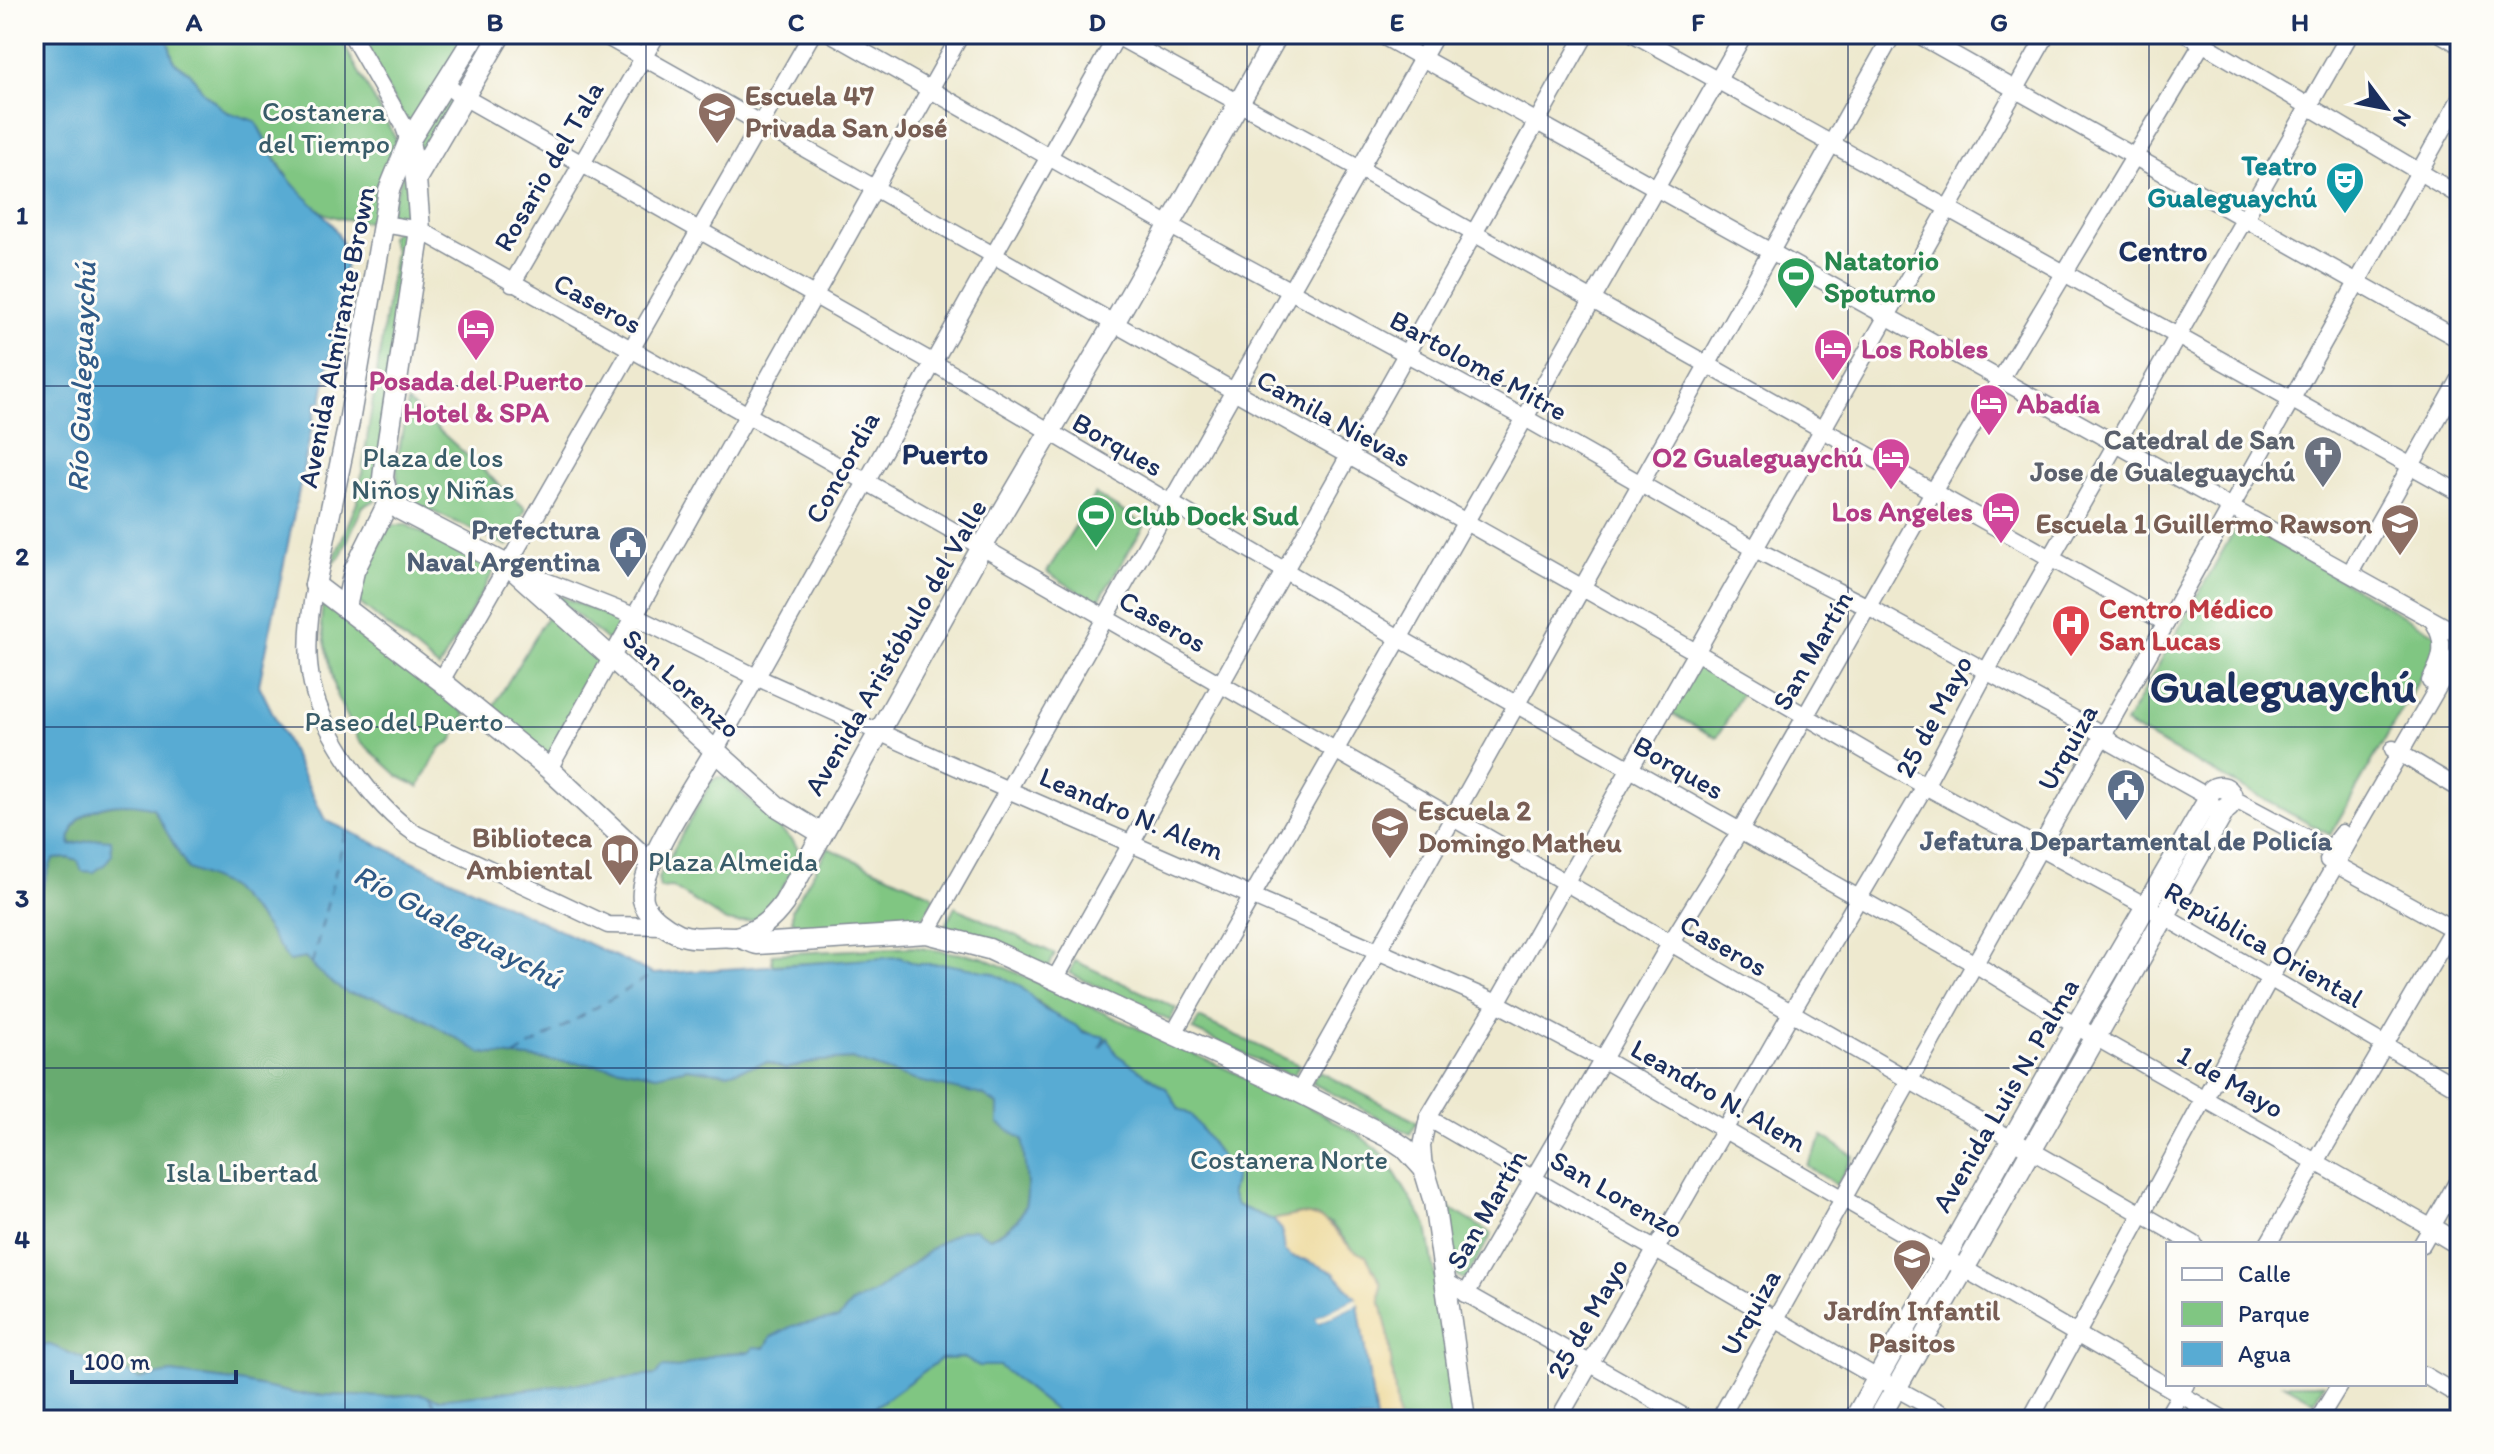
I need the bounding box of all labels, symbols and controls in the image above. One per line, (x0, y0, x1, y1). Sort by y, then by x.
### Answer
text: A (185, 6, 203, 38)
text: B (487, 6, 504, 38)
text: C (788, 6, 805, 38)
text: D (1088, 6, 1106, 38)
text: E (1390, 6, 1404, 38)
text: F (1691, 6, 1705, 38)
text: G (1990, 6, 2008, 38)
text: H (2291, 6, 2309, 38)
north arrow (2346, 68, 2426, 148)
street label: Rosario del Tala (485, 74, 611, 257)
place label: Escuela 47 Privada San José (745, 78, 947, 144)
school or university icon: Escuela 47 Privada San José (696, 90, 738, 145)
park label: Costanera del Tiempo (258, 94, 390, 160)
text: N (2387, 105, 2418, 132)
place label: Teatro Gualeguaychú (2147, 148, 2318, 214)
theatre icon: Teatro Gualeguaychú (2324, 160, 2366, 215)
street label: Avenida Almirante Brown (290, 183, 382, 490)
text: 1 (16, 199, 28, 231)
district label: Centro (2119, 232, 2207, 269)
place label: Natatorio Spoturno (1824, 243, 1939, 309)
sports icon: Natatorio Spoturno (1775, 255, 1817, 310)
water label: Río Gualeguaychú (58, 261, 104, 493)
street label: Caseros (548, 265, 648, 341)
street label: Bartolomé Mitre (1384, 302, 1574, 428)
hotel icon: Posada del Puerto Hotel & SPA (455, 307, 497, 362)
hotel icon: Los Robles (1812, 327, 1854, 382)
place label: Los Robles (1861, 331, 1988, 365)
street label: Camila Nievas (1251, 362, 1417, 474)
place label: Posada del Puerto Hotel & SPA (369, 363, 583, 429)
hotel icon: Abadía (1968, 382, 2010, 437)
place label: Abadía (2016, 386, 2100, 420)
street label: Concordia (797, 404, 887, 529)
street label: Borques (1067, 404, 1169, 484)
place label: Catedral de San Jose de Gualeguaychú (2029, 422, 2296, 488)
church icon: Catedral de San Jose de Gualeguaychú (2302, 434, 2344, 489)
district label: Puerto (902, 435, 988, 472)
hotel icon: O2 Gualeguaychú (1870, 436, 1912, 491)
park label: Plaza de los Niños y Niñas (351, 440, 515, 506)
place label: O2 Gualeguaychú (1652, 440, 1864, 474)
hotel icon: Los Angeles (1980, 490, 2022, 545)
street label: Avenida Aristóbulo del Valle (796, 493, 994, 801)
sports icon: Club Dock Sud (1075, 494, 1117, 549)
place label: Los Angeles (1831, 494, 1973, 528)
place label: Club Dock Sud (1124, 498, 1299, 532)
school or university icon: Escuela 1 Guillermo Rawson (2379, 502, 2421, 557)
place label: Escuela 1 Guillermo Rawson (2036, 506, 2372, 540)
place label: Prefectura Naval Argentina (407, 512, 600, 578)
public building icon: Prefectura Naval Argentina (607, 524, 649, 579)
text: 2 (15, 540, 29, 572)
street label: Caseros (1113, 582, 1213, 660)
street label: San Martín (1764, 584, 1860, 716)
place label: Centro Médico San Lucas (2099, 591, 2273, 657)
hospital icon: Centro Médico San Lucas (2050, 603, 2092, 658)
street label: San Lorenzo (616, 621, 748, 745)
street label: 25 de Mayo (1887, 649, 1979, 783)
district label: Gualeguaychú (2150, 660, 2416, 713)
street label: Urquiza (2029, 697, 2105, 796)
park label: Paseo del Puerto (304, 704, 504, 738)
street label: Borques (1628, 727, 1730, 807)
street label: Leandro N. Alem (1034, 759, 1230, 867)
public building icon: Jefatura Departamental de Policía (2105, 767, 2147, 822)
place label: Escuela 2 Domingo Matheu (1418, 793, 1622, 859)
school or university icon: Escuela 2 Domingo Matheu (1369, 805, 1411, 860)
place label: Biblioteca Ambiental (466, 820, 592, 886)
place label: Jefatura Departamental de Policía (1919, 823, 2333, 857)
library icon: Biblioteca Ambiental (599, 832, 641, 887)
park label: Plaza Almeida (648, 844, 818, 878)
water label: Río Gualeguaychú (347, 856, 569, 997)
street label: República Oriental (2158, 873, 2370, 1015)
text: 3 (15, 882, 29, 914)
street label: Caseros (1674, 906, 1774, 984)
street label: Avenida Luis N. Palma (1924, 972, 2086, 1218)
street label: Leandro N. Alem (1625, 1031, 1813, 1159)
street label: 1 de Mayo (2172, 1037, 2290, 1125)
park label: Costanera Norte (1190, 1142, 1388, 1176)
street label: San Lorenzo (1544, 1142, 1690, 1246)
street label: San Martín (1438, 1143, 1534, 1275)
park label: Isla Libertad (166, 1155, 318, 1189)
text: 4 (14, 1223, 30, 1255)
school or university icon: Jardín Infantil Pasitos (1891, 1237, 1933, 1292)
legend (2166, 1242, 2426, 1386)
street label: 25 de Mayo (1539, 1252, 1635, 1384)
text: Calle (2238, 1259, 2291, 1288)
street label: Urquiza (1712, 1262, 1788, 1361)
place label: Jardín Infantil Pasitos (1823, 1293, 2000, 1359)
text: Parque (2238, 1299, 2310, 1328)
scale bar (72, 1334, 236, 1384)
text: Agua (2238, 1339, 2291, 1368)
text: 100 m (84, 1347, 150, 1376)

